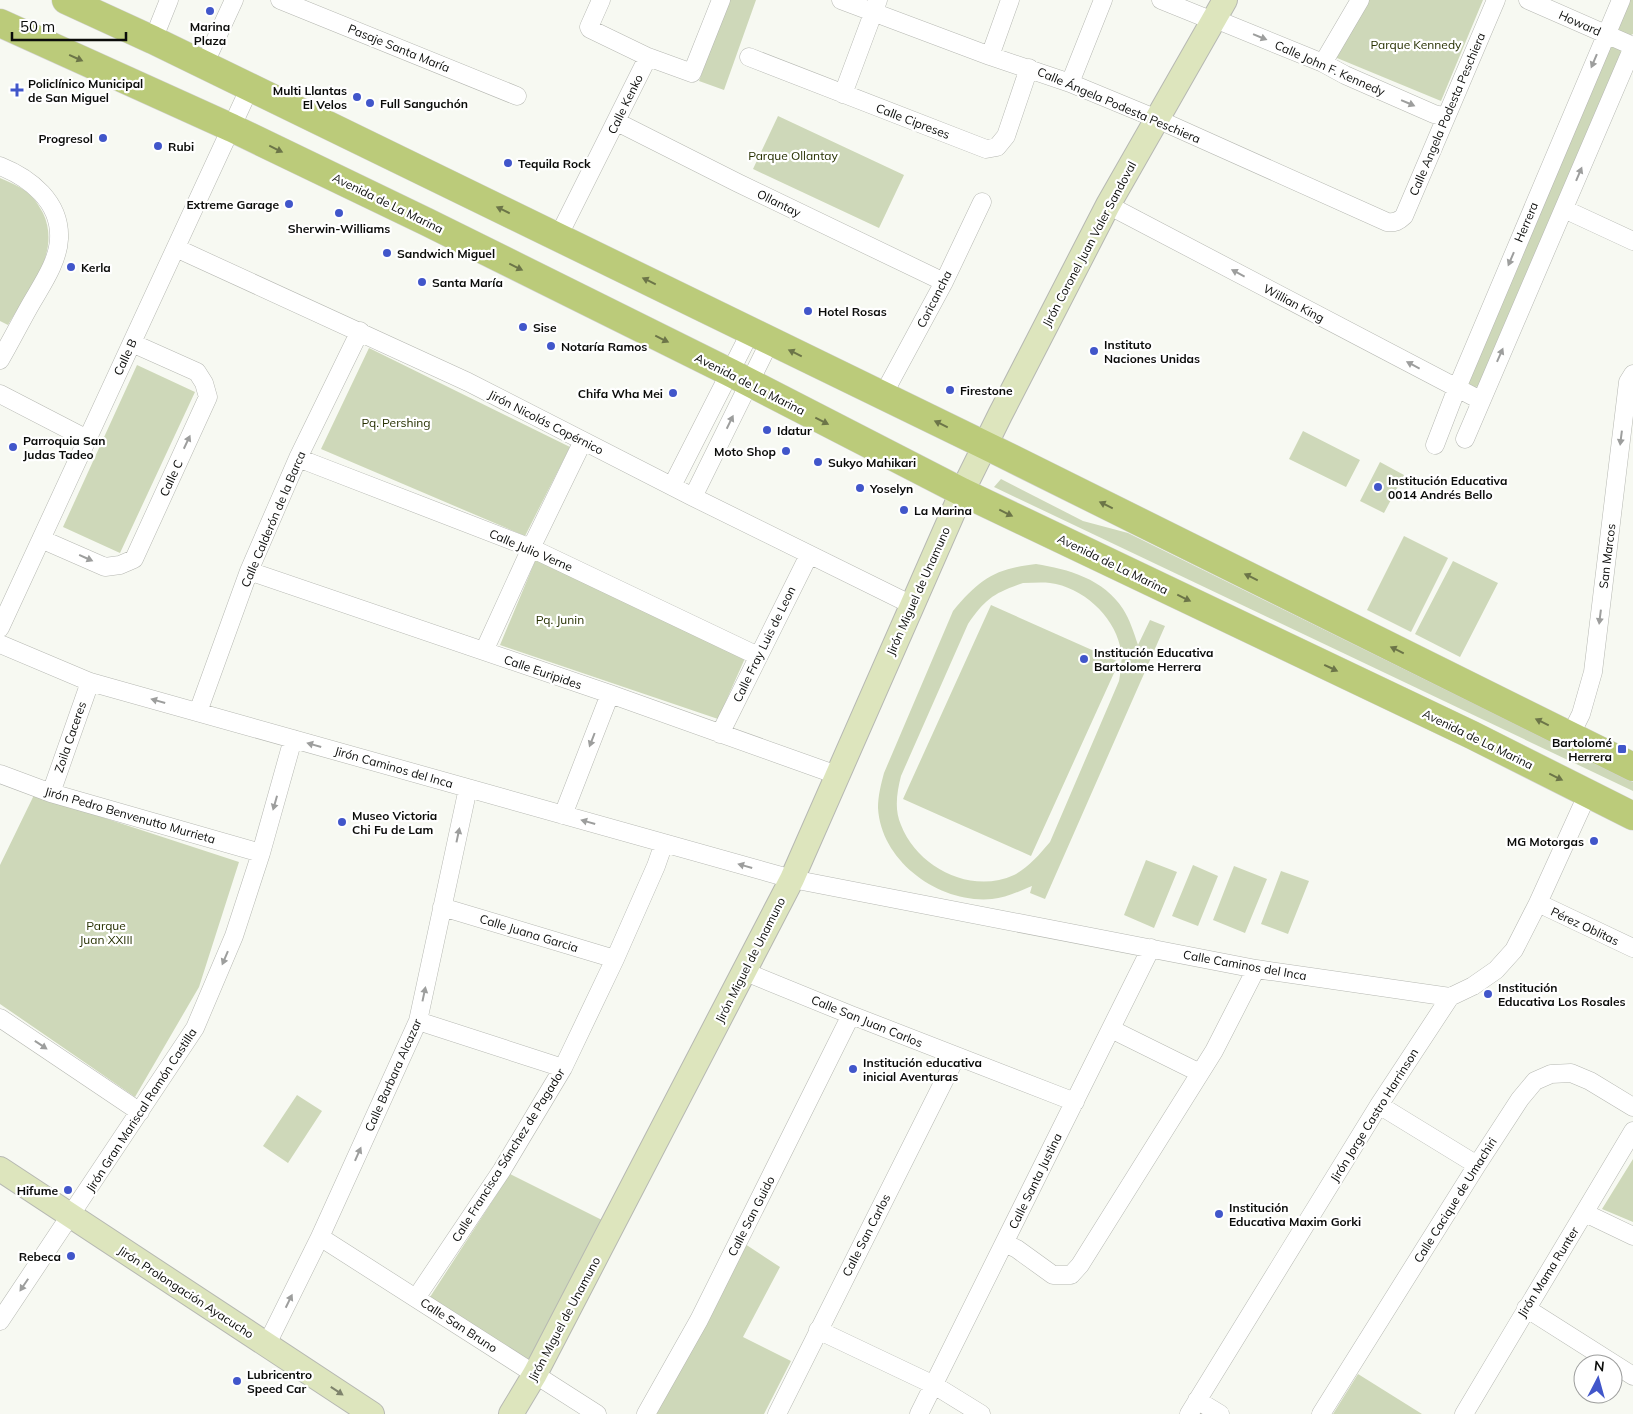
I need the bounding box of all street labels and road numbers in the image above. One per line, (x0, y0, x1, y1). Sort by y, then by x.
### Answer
street label: Howard (1556, 7, 1604, 39)
street label: Pasaje Santa María (346, 21, 452, 75)
street label: Calle Angela Podesta Peschiera (1406, 30, 1488, 198)
street label: Calle John F. Kennedy (1273, 37, 1388, 99)
street label: Calle Ángela Podesta Peschiera (1035, 64, 1203, 146)
street label: Calle Kenko (604, 72, 646, 136)
street label: Calle Cipreses (874, 100, 952, 142)
street label: Jirón Coronel Juan Valer Sandoval (1039, 159, 1139, 329)
street label: Avenida de La Marina (330, 170, 446, 236)
street label: Ollantay (755, 186, 804, 220)
street label: Herrera (1511, 200, 1541, 244)
street label: Coricancha (913, 268, 955, 330)
street label: Willian King (1261, 281, 1327, 325)
street label: Calle B (110, 336, 140, 378)
street label: Avenida de La Marina (693, 350, 807, 418)
street label: Jirón Nicolás Copérnico (486, 386, 606, 458)
street label: Calle Calderón de la Barca (237, 449, 309, 589)
street label: Calle C (156, 457, 186, 499)
street label: San Marcos (1596, 523, 1618, 589)
street label: Jirón Miguel de Unamuno (883, 524, 953, 658)
street label: Calle Julio Verne (487, 526, 575, 574)
street label: Avenida de La Marina (1055, 531, 1171, 597)
street label: Calle Fray Luis de Leon (729, 584, 799, 704)
street label: Calle Euripides (502, 652, 584, 692)
street label: Zoila Caceres (51, 699, 89, 775)
street label: Avenida de La Marina (1420, 706, 1536, 772)
street label: Jirón Caminos del Inca (333, 743, 455, 791)
street label: Jirón Pedro Benvenutto Murrieta (43, 783, 217, 847)
street label: Jirón Miguel de Unamuno (712, 894, 788, 1025)
street label: Pérez Oblitas (1548, 904, 1622, 948)
street label: Calle Juana Garcia (478, 911, 580, 955)
street label: Calle Caminos del Inca (1182, 947, 1308, 983)
street label: Calle San Juan Carlos (809, 992, 925, 1050)
street label: Calle Barbara Alcazar (361, 1016, 425, 1134)
street label: Jirón Gran Mariscal Ramón Castilla (82, 1025, 200, 1195)
street label: Jirón Jorge Castro Harrinson (1327, 1046, 1421, 1184)
street label: Calle Francisca Sánchez de Pagador (448, 1065, 568, 1244)
street label: Calle Santa Justina (1005, 1131, 1065, 1231)
street label: Calle Cacique de Umachiri (1410, 1135, 1500, 1265)
street label: Calle San Guido (724, 1173, 778, 1259)
street label: Calle San Carlos (839, 1191, 893, 1279)
street label: Jirón Mama Runter (1514, 1223, 1582, 1320)
street label: Jirón Prolongación Ayacucho (115, 1243, 257, 1342)
street label: Jirón Miguel de Unamuno (525, 1254, 603, 1384)
street label: Calle San Bruno (418, 1295, 500, 1356)

